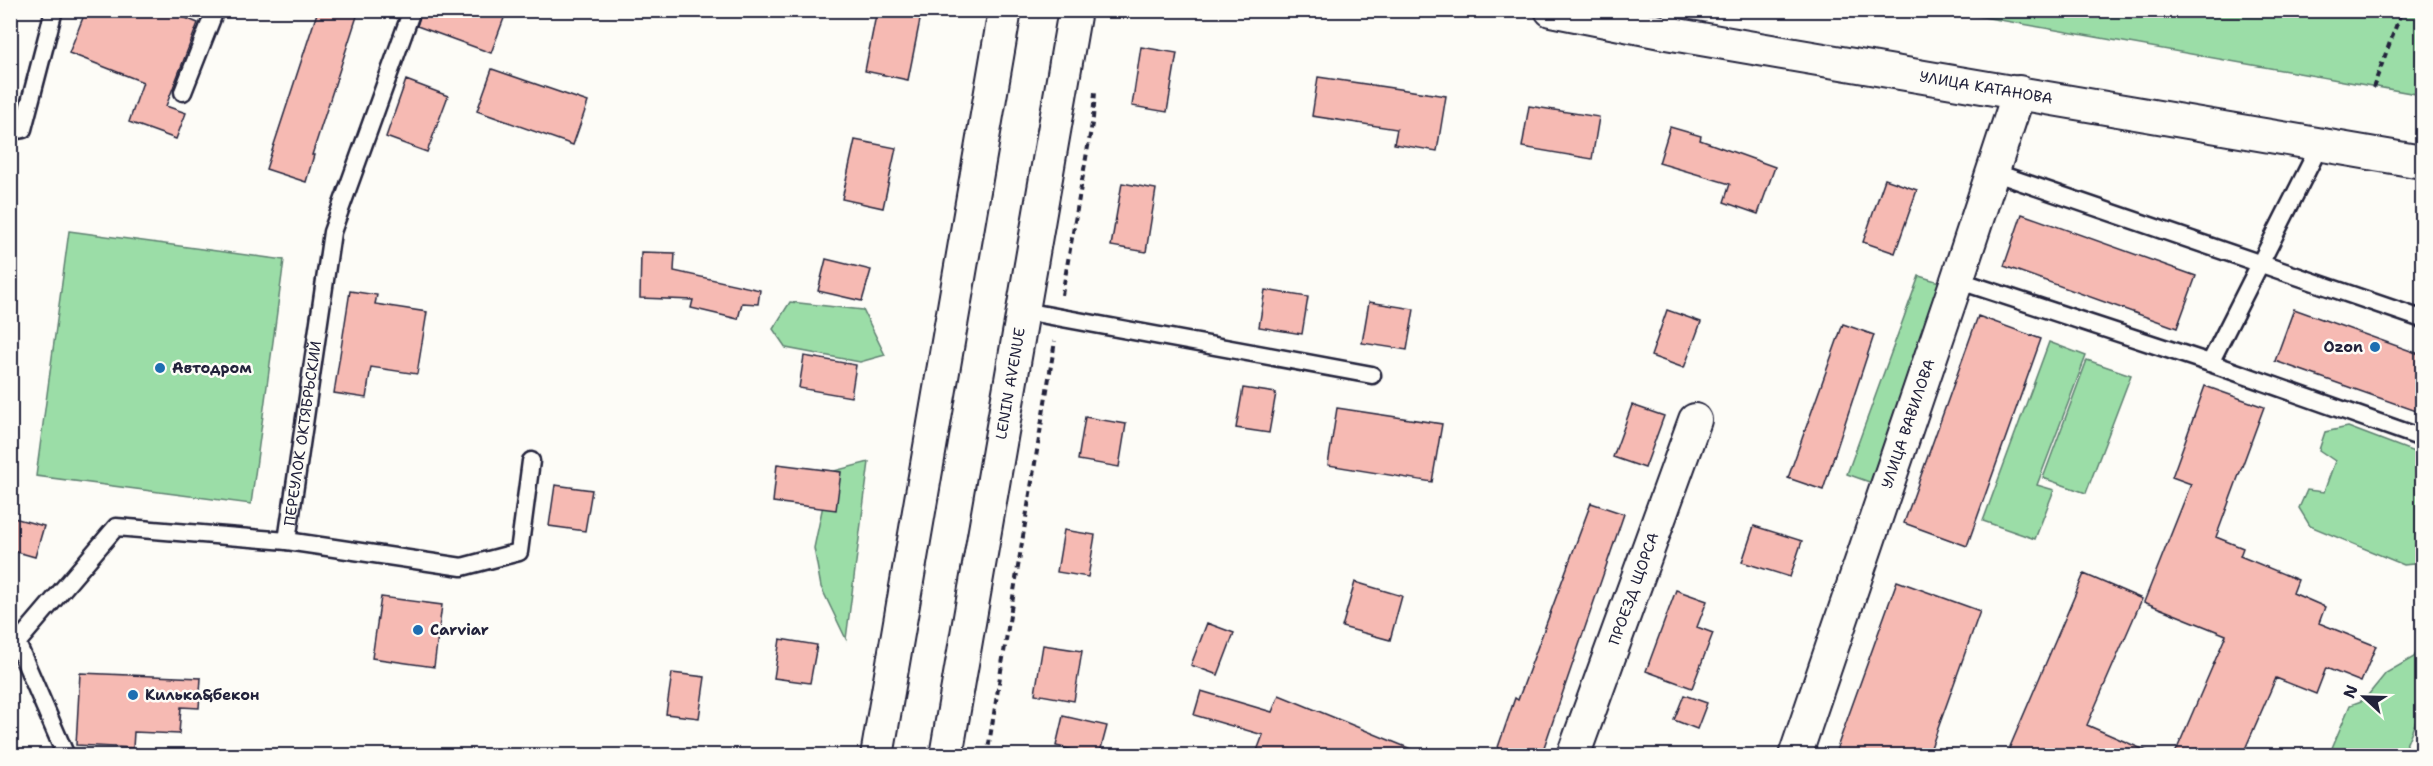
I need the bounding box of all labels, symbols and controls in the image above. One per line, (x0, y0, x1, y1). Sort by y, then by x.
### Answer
street label: УЛИЦА КАТАНОВА (1918, 66, 2054, 109)
street label: LENIN AVENUE (991, 326, 1030, 441)
place label: Ozon (2323, 337, 2363, 357)
street label: ПЕРЕУЛОК ОКТЯБРЬСКИЙ (279, 339, 326, 527)
marker: Ozon (2368, 340, 2382, 354)
street label: УЛИЦА ВАВИЛОВА (1877, 356, 1939, 491)
place label: Автодром (172, 358, 252, 378)
marker: Автодром (153, 361, 167, 375)
street label: ПРОЕЗД ЩОРСА (1604, 530, 1663, 648)
place label: Carviar (430, 620, 489, 640)
marker: Carviar (411, 623, 425, 637)
north arrow (2334, 667, 2394, 727)
text: N (2338, 682, 2363, 701)
place label: Килька&бекон (145, 685, 260, 705)
marker: Килька&бекон (126, 688, 140, 702)

